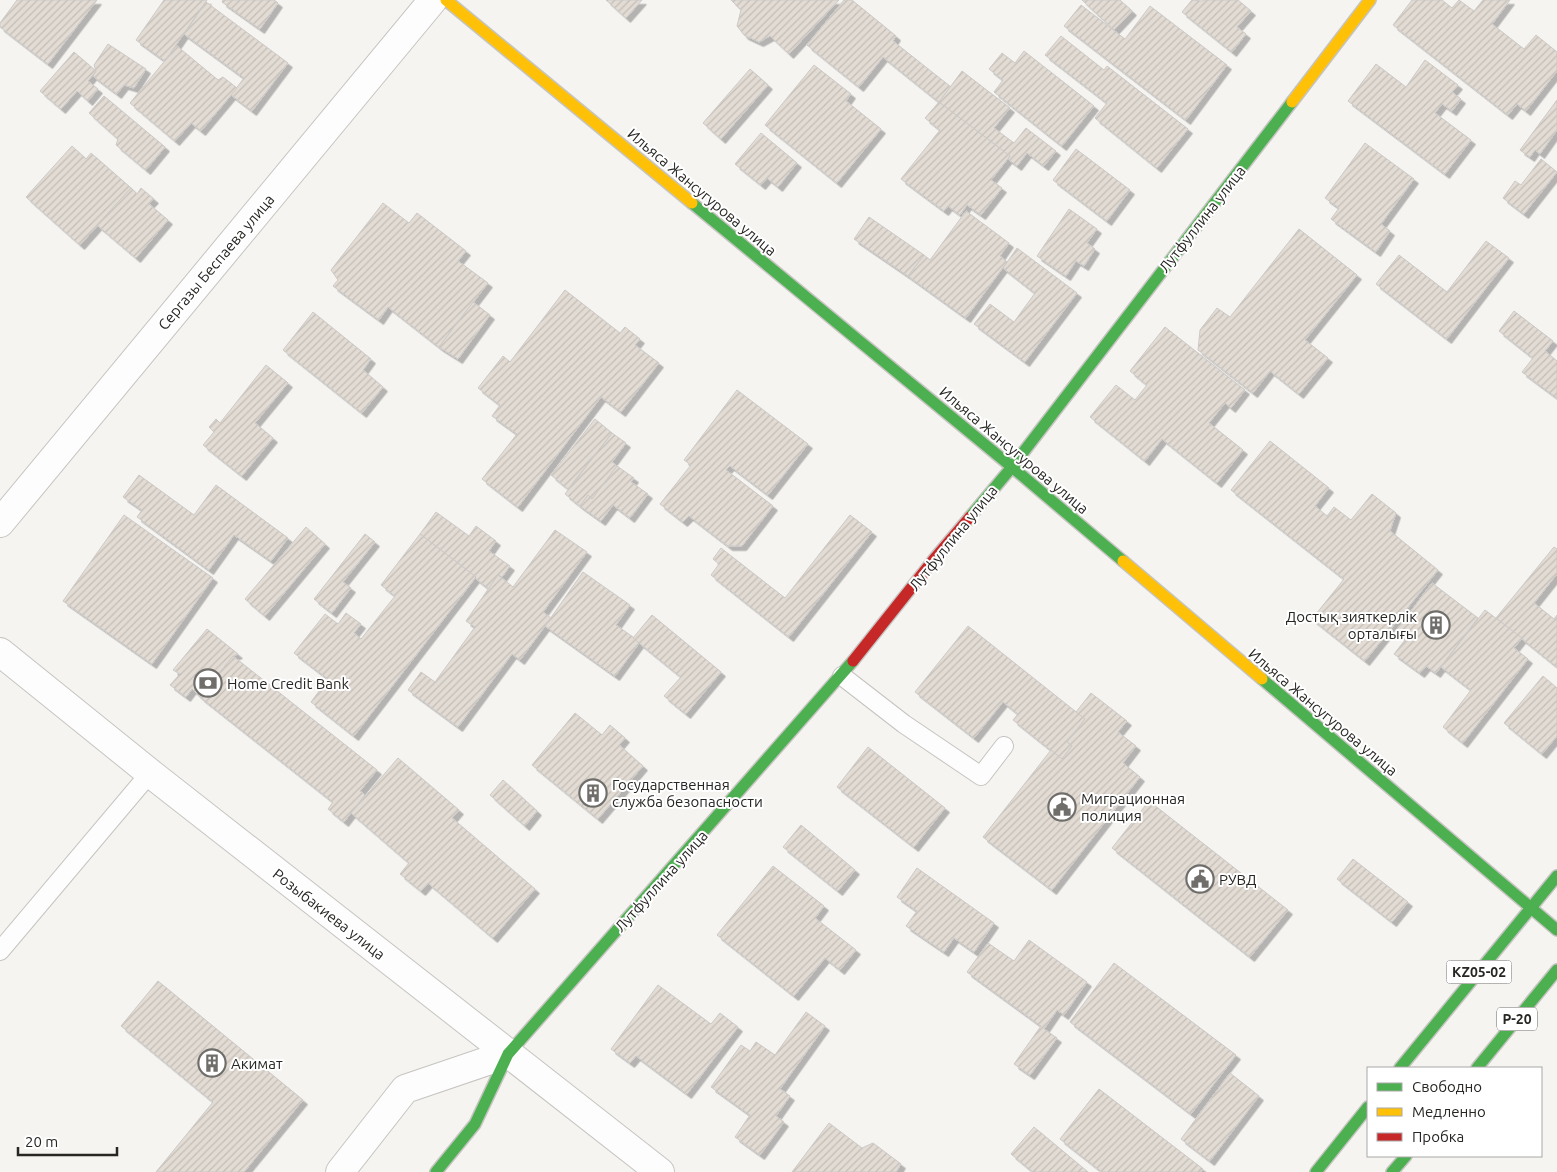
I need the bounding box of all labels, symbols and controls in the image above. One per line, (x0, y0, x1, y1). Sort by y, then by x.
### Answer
street label: Ильяса Жансугурова улица (624, 125, 780, 259)
street label: Лутфуллина улица (1155, 162, 1249, 276)
street label: Сергазы Беспаева улица (154, 191, 278, 333)
street label: Ильяса Жансугурова улица (936, 383, 1092, 517)
street label: Лутфуллина улица (905, 482, 1001, 594)
place label: Достық зияткерлік орталығы (1286, 608, 1417, 642)
building icon: Достық зияткерлік орталығы (1421, 610, 1451, 640)
street label: Ильяса Жансугурова улица (1245, 645, 1401, 779)
bank icon: Home Credit Bank (193, 668, 223, 698)
place label: Home Credit Bank (227, 675, 350, 692)
place label: Государственная служба безопасности (612, 776, 763, 810)
building icon: Государственная служба безопасности (578, 778, 608, 808)
place label: Миграционная полиция (1081, 790, 1185, 824)
public building icon: Миграционная полиция (1047, 792, 1077, 822)
street label: Лутфуллина улица (611, 827, 711, 935)
public building icon: РУВД (1185, 864, 1215, 894)
street label: Розыбакиева улица (270, 865, 388, 963)
place label: РУВД (1219, 871, 1256, 888)
road number: KZ05-02 (1446, 960, 1512, 984)
road number: Р-20 (1497, 1008, 1537, 1030)
building icon: Акимат (197, 1048, 227, 1078)
place label: Акимат (231, 1055, 283, 1072)
legend (1367, 1067, 1542, 1157)
text: Свободно (1412, 1078, 1482, 1095)
text: Медленно (1412, 1103, 1486, 1120)
scale bar (18, 1124, 116, 1156)
text: Пробка (1412, 1128, 1464, 1145)
text: 20 m (25, 1133, 58, 1150)

